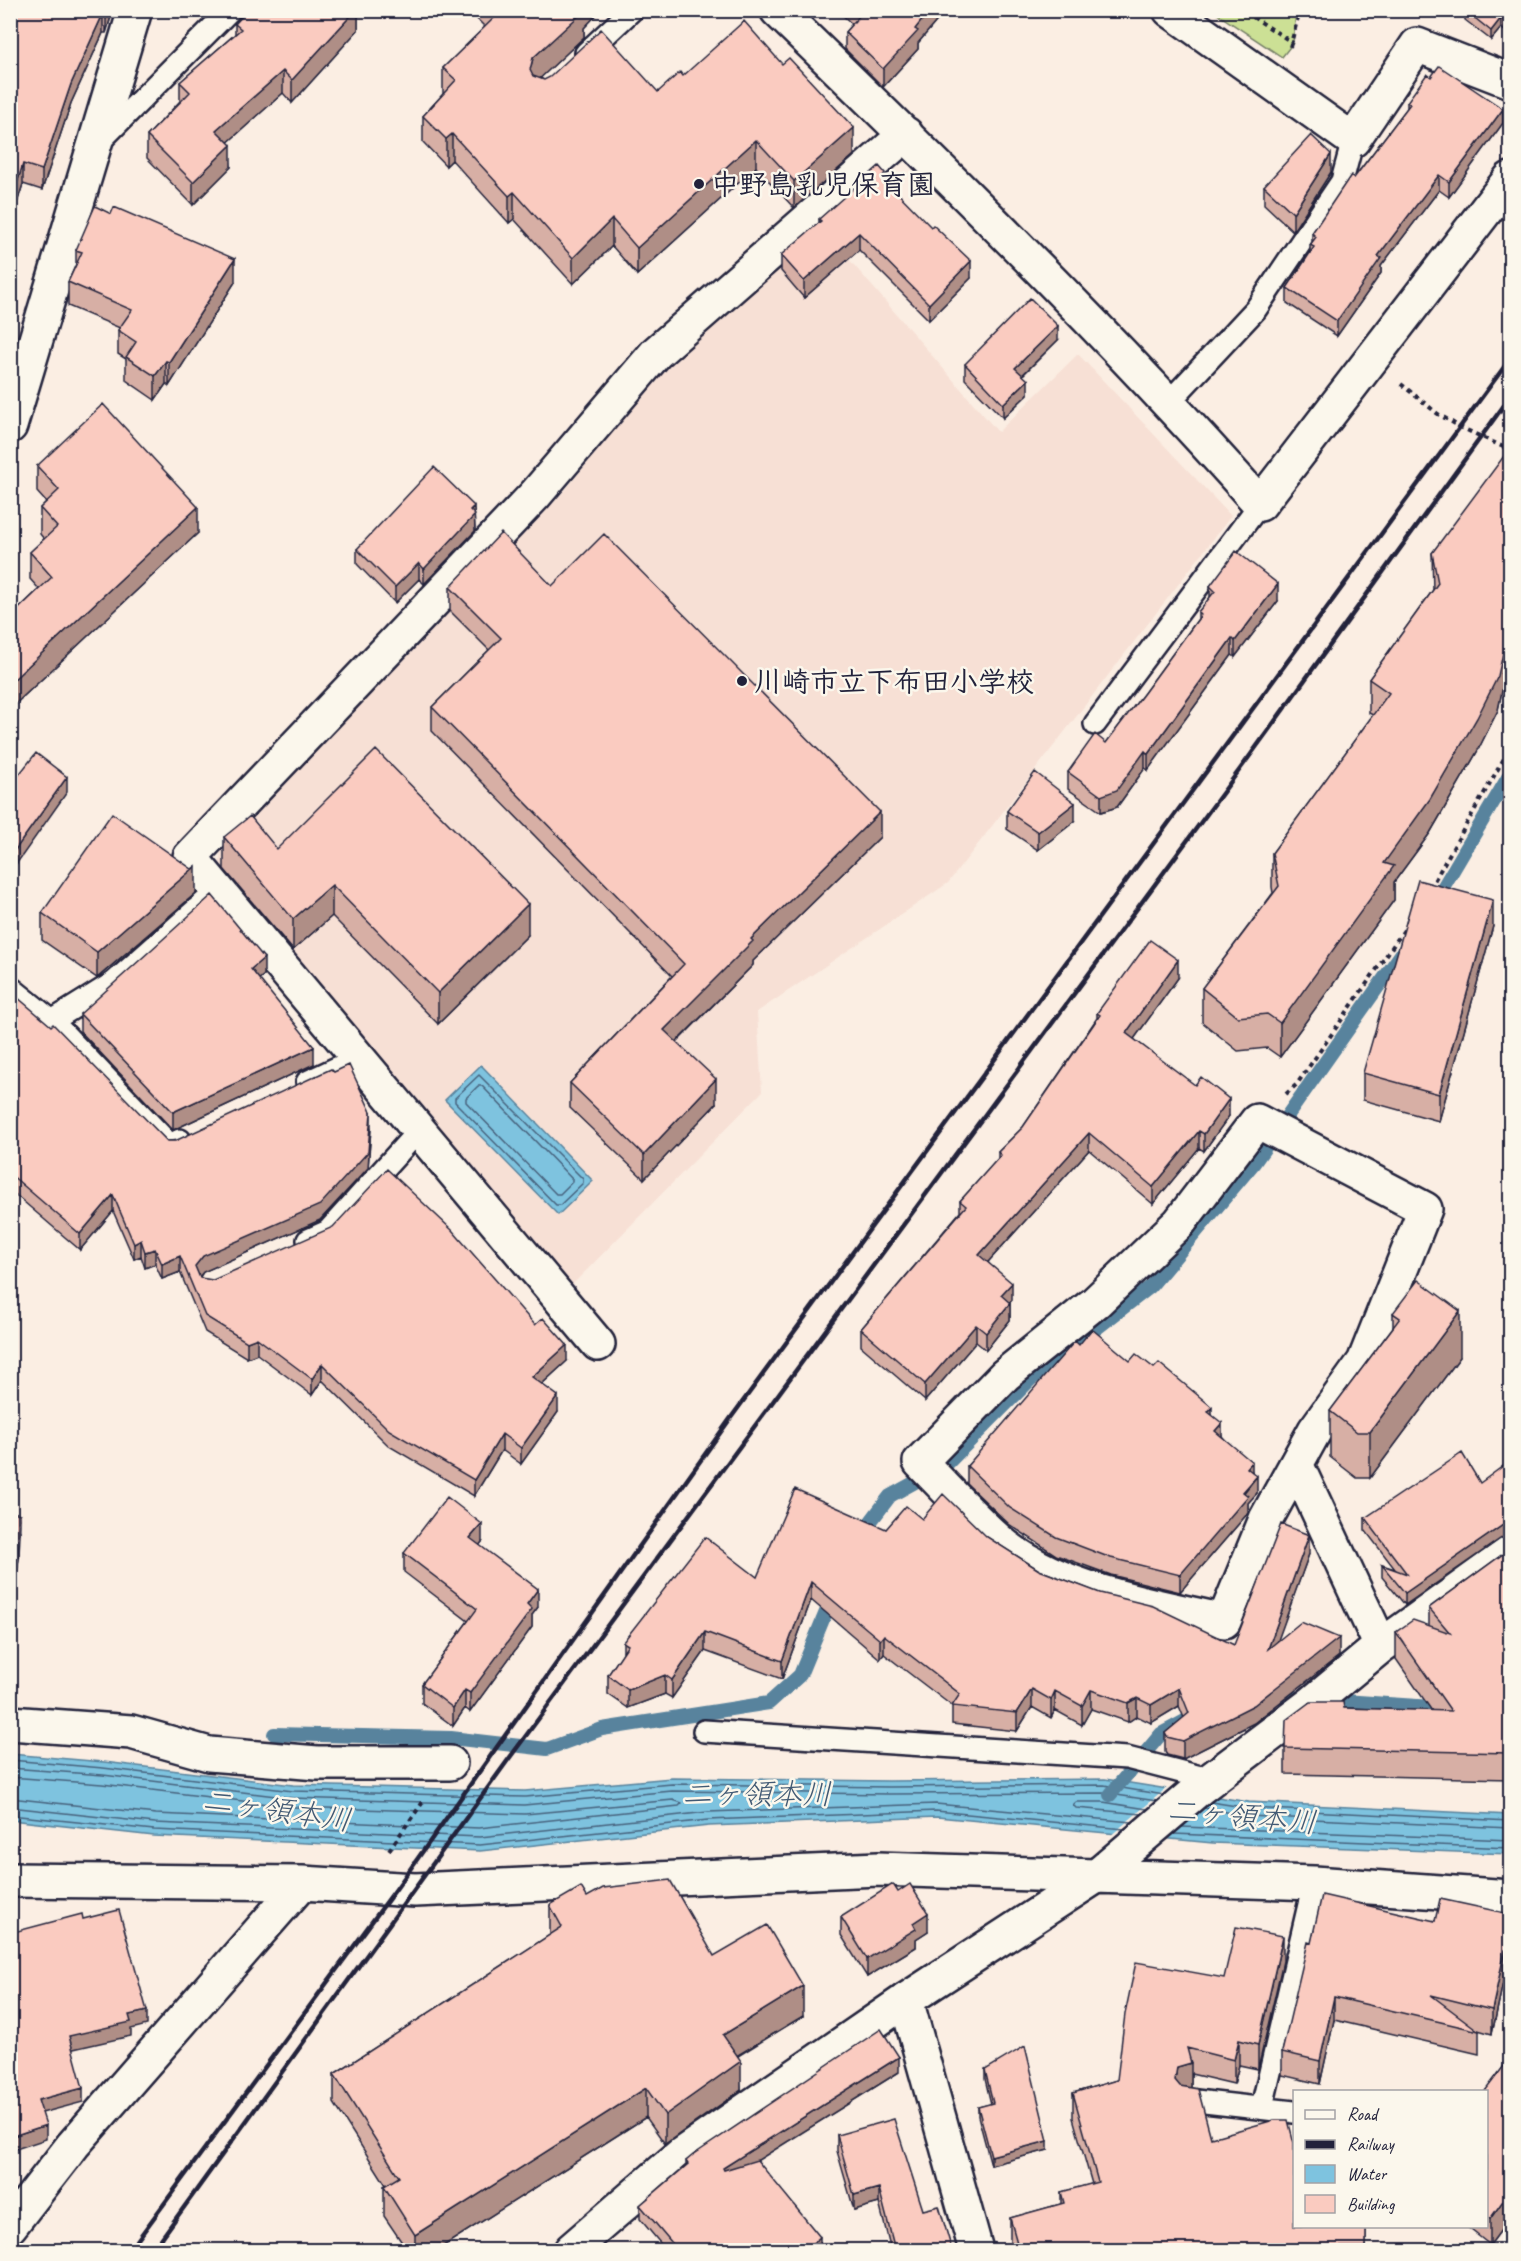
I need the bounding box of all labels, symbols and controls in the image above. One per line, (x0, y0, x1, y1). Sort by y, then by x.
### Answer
place label: 中野島乳児保育園 (711, 167, 935, 202)
marker: 中野島乳児保育園 (692, 177, 706, 191)
place label: 川崎市立下布田小学校 (754, 664, 1034, 699)
marker: 川崎市立下布田小学校 (735, 674, 749, 688)
water label: 二ヶ領本川 (682, 1775, 832, 1813)
water label: 二ヶ領本川 (200, 1781, 354, 1839)
water label: 二ヶ領本川 (1166, 1791, 1318, 1841)
legend (1293, 2090, 1488, 2228)
text: Road (1347, 2103, 1380, 2125)
text: Railway (1347, 2133, 1395, 2155)
text: Water (1347, 2163, 1388, 2185)
text: Building (1347, 2193, 1396, 2215)

